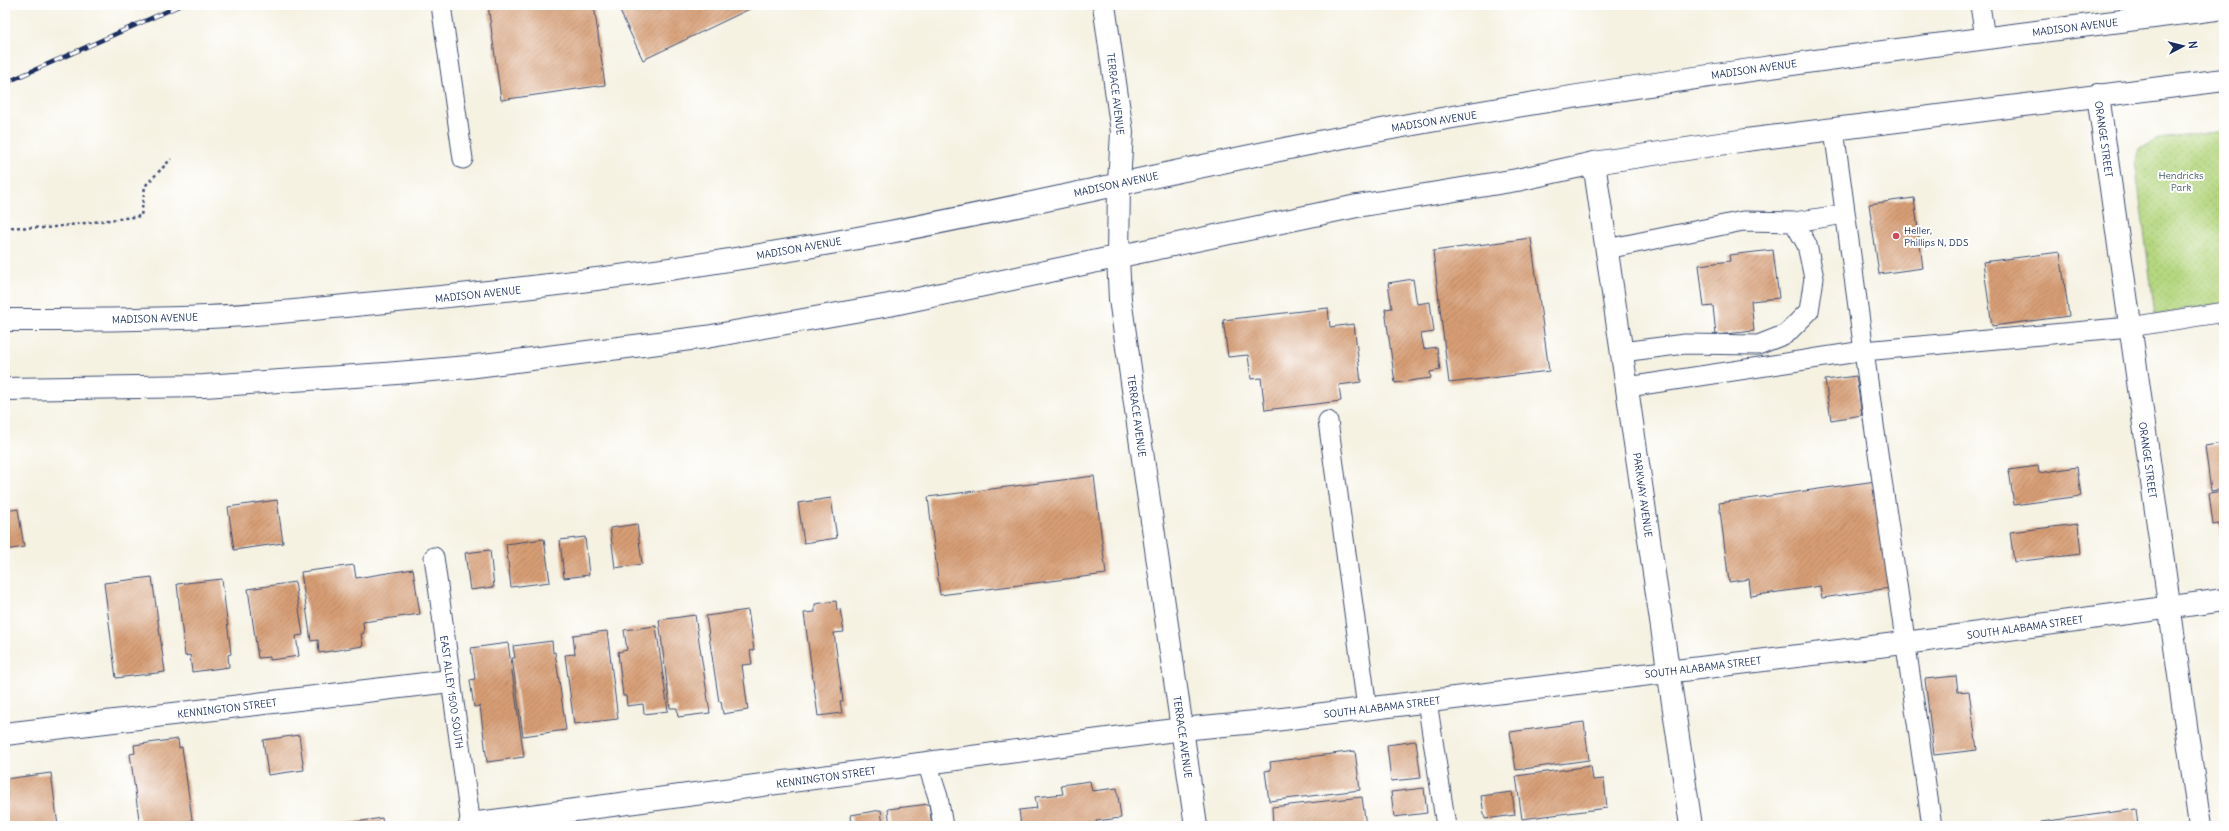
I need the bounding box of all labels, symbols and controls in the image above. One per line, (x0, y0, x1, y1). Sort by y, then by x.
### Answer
street label: MADISON AVENUE (2031, 16, 2119, 39)
north arrow (2163, 26, 2203, 66)
text: N (2186, 40, 2200, 49)
street label: TERRACE AVENUE (1104, 52, 1127, 136)
street label: MADISON AVENUE (1710, 57, 1798, 82)
street label: ORANGE STREET (2092, 100, 2115, 178)
street label: MADISON AVENUE (1390, 108, 1478, 135)
street label: MADISON AVENUE (1073, 169, 1160, 200)
park label: Hendricks Park (2158, 169, 2204, 194)
place label: Heller, Phillips N, DDS (1904, 224, 1969, 249)
marker: Heller, Phillips N, DDS (1891, 231, 1901, 241)
street label: MADISON AVENUE (755, 235, 843, 262)
street label: MADISON AVENUE (434, 284, 522, 305)
street label: MADISON AVENUE (112, 310, 198, 327)
street label: TERRACE AVENUE (1124, 374, 1149, 458)
street label: ORANGE STREET (2136, 421, 2159, 499)
street label: PARKWAY AVENUE (1630, 452, 1655, 538)
street label: SOUTH ALABAMA STREET (1966, 613, 2084, 642)
street label: EAST ALLEY 1500 SOUTH (437, 635, 466, 750)
street label: SOUTH ALABAMA STREET (1644, 654, 1762, 681)
street label: SOUTH ALABAMA STREET (1323, 694, 1441, 721)
street label: TERRACE AVENUE (1170, 695, 1195, 779)
street label: KENNINGTON STREET (176, 696, 278, 721)
street label: KENNINGTON STREET (775, 764, 877, 791)

